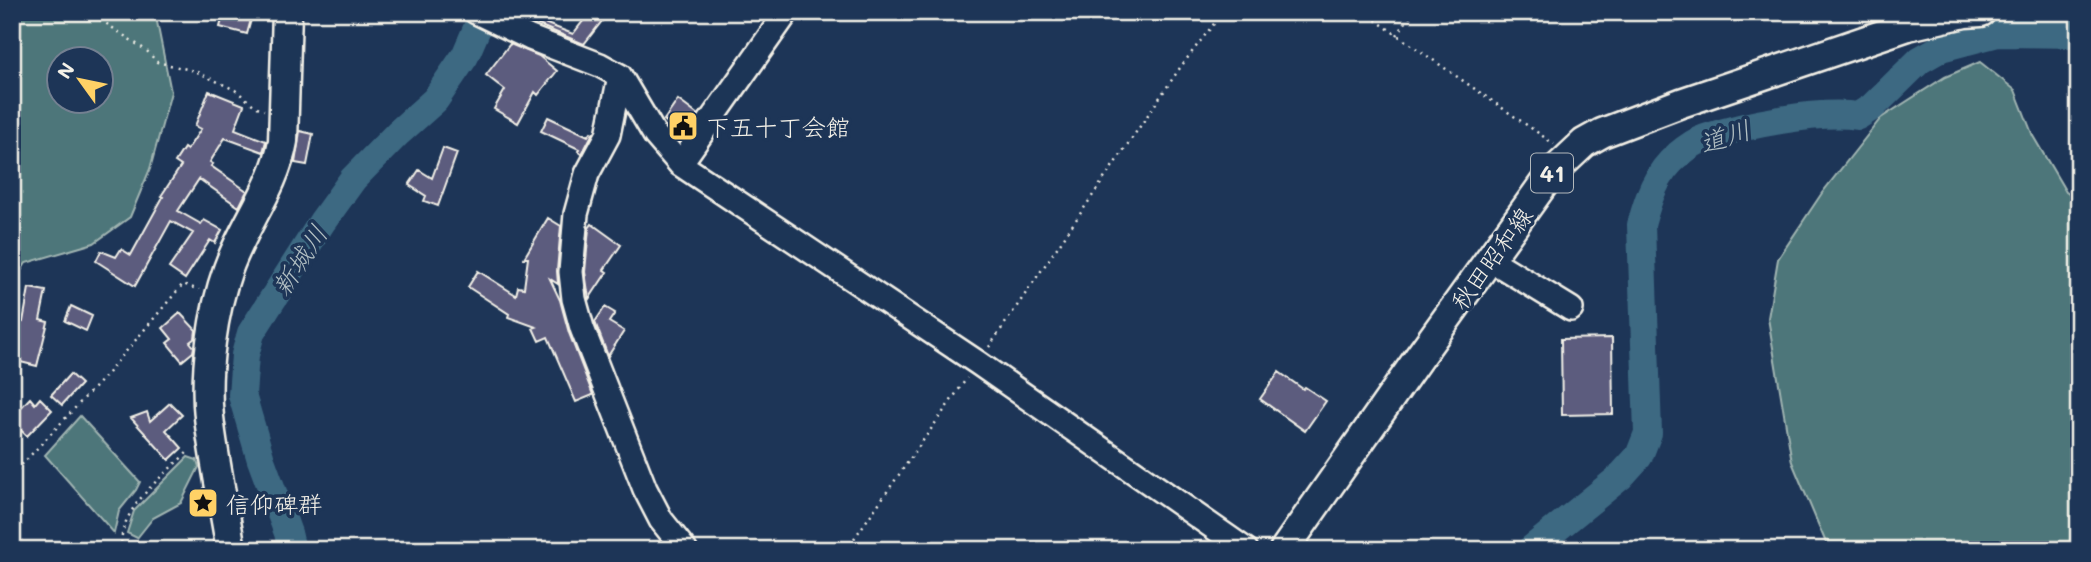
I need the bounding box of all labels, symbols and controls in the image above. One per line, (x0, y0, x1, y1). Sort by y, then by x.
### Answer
north arrow (46, 46, 116, 116)
text: N (51, 58, 80, 83)
public building icon: 下五十丁会館 (666, 109, 700, 143)
place label: 下五十丁会館 (706, 111, 850, 142)
water label: 道川 (1695, 112, 1755, 160)
road number: 41 (1531, 154, 1573, 192)
street label: 秋田昭和線 (1443, 200, 1539, 316)
water label: 新城川 (263, 218, 335, 302)
place icon: 信仰碑群 (186, 486, 220, 520)
place label: 信仰碑群 (226, 488, 322, 519)

